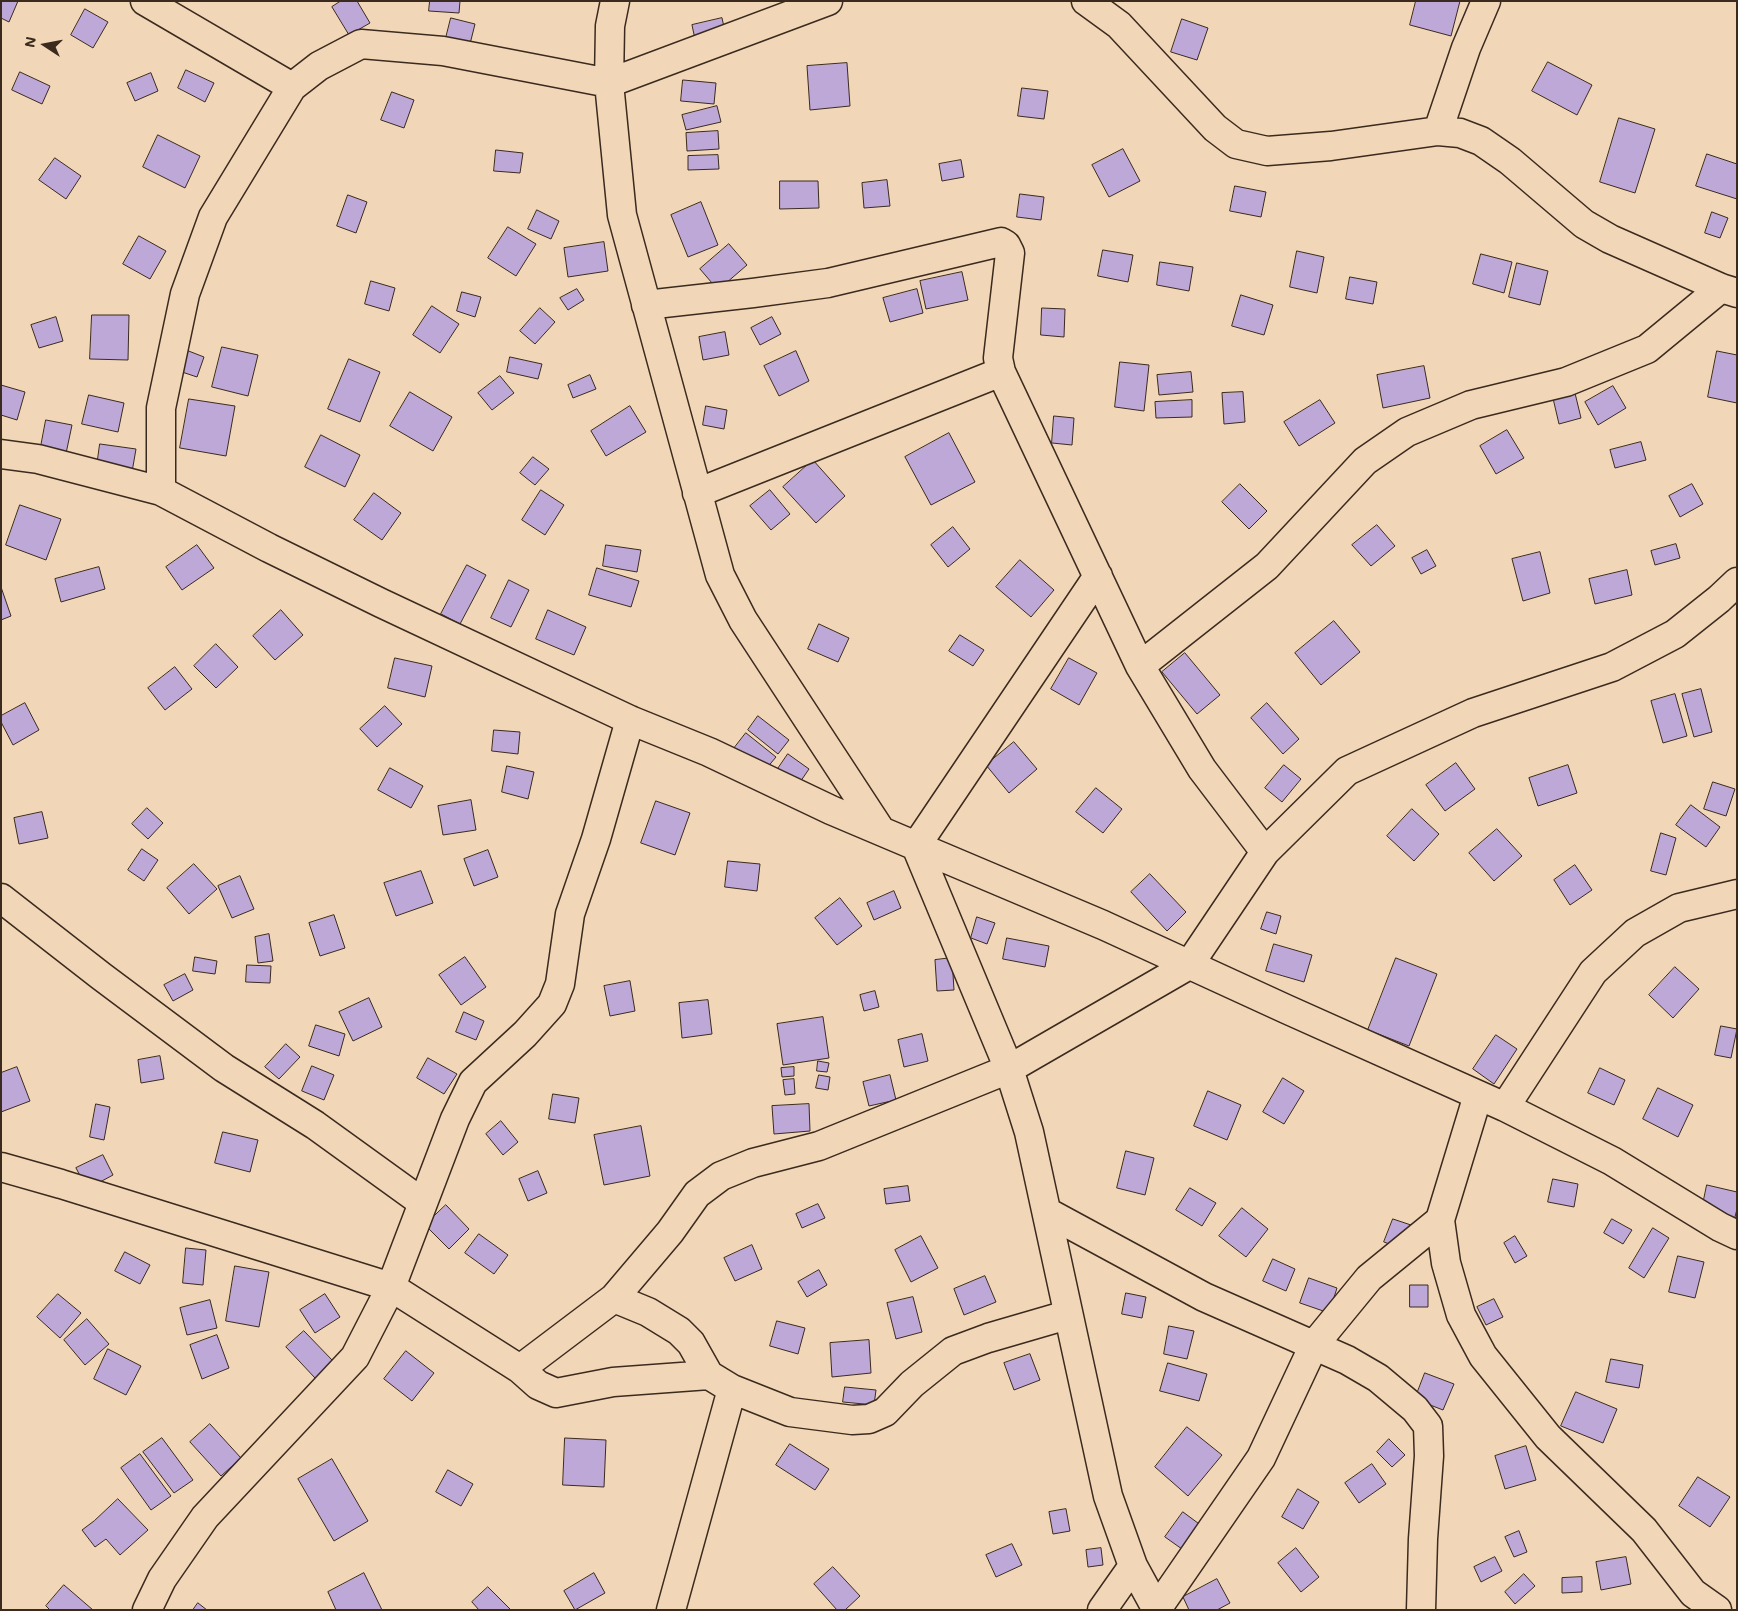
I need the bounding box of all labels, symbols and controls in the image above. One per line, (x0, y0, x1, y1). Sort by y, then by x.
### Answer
north arrow (20, 20, 70, 70)
text: N (19, 35, 40, 49)

